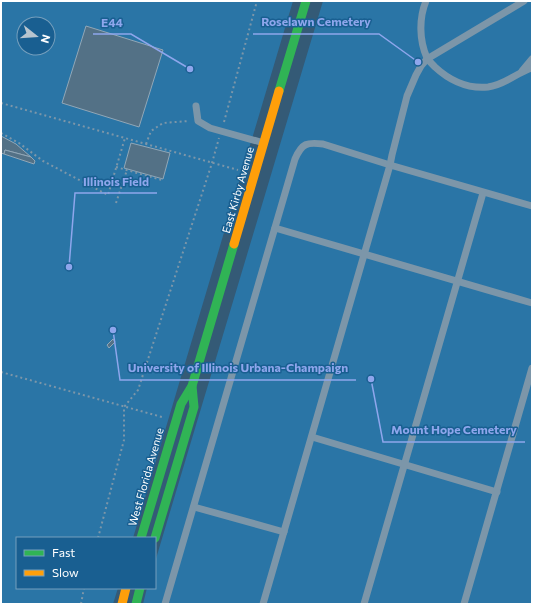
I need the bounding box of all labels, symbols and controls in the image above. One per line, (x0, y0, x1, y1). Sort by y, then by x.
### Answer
callout: E44 (93, 10, 131, 34)
callout: Roselawn Cemetery (253, 10, 379, 34)
text: Roselawn Cemetery (261, 14, 371, 28)
text: E44 (101, 15, 124, 29)
north arrow (16, 16, 56, 56)
text: N (39, 33, 53, 45)
street label: East Kirby Avenue (219, 145, 256, 235)
callout: Illinois Field (75, 169, 157, 193)
text: Illinois Field (83, 174, 149, 188)
callout: University of Illinois Urbana-Champaign (120, 356, 356, 380)
text: University of Illinois Urbana-Champaign (128, 360, 348, 374)
callout: Mount Hope Cemetery (383, 418, 525, 442)
text: Mount Hope Cemetery (391, 422, 517, 436)
street label: West Florida Avenue (125, 426, 166, 527)
legend (16, 537, 156, 589)
text: Fast (52, 545, 75, 559)
text: Slow (52, 565, 79, 579)

